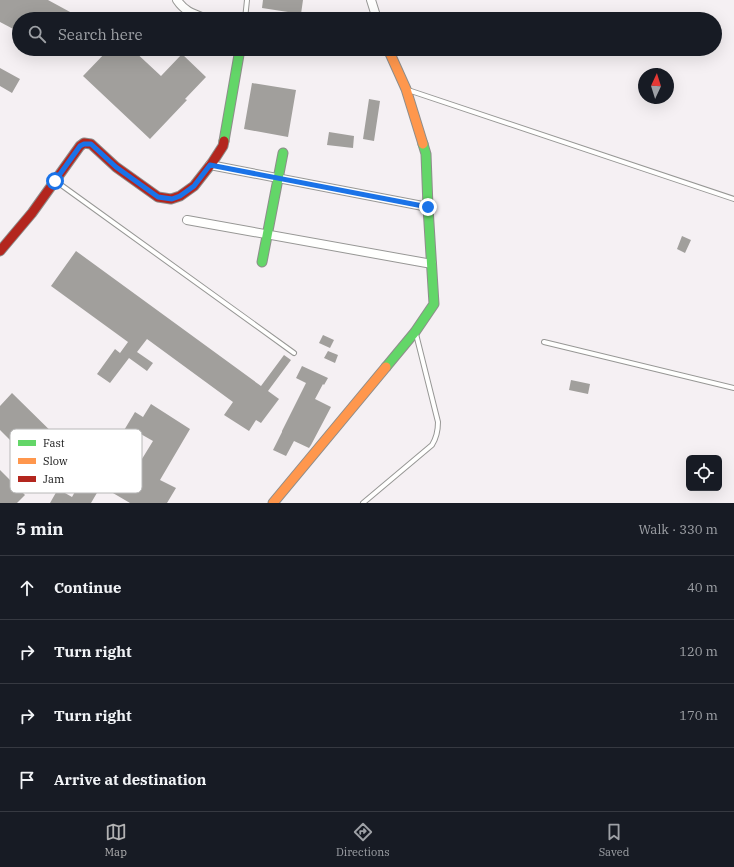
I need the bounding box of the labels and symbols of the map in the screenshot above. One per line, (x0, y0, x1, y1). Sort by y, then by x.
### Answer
north arrow (638, 68, 674, 104)
route start (46, 172, 64, 190)
route end (419, 198, 437, 216)
legend (10, 429, 142, 493)
text: Fast (43, 436, 65, 450)
text: Slow (43, 454, 68, 468)
text: Jam (43, 472, 65, 486)

